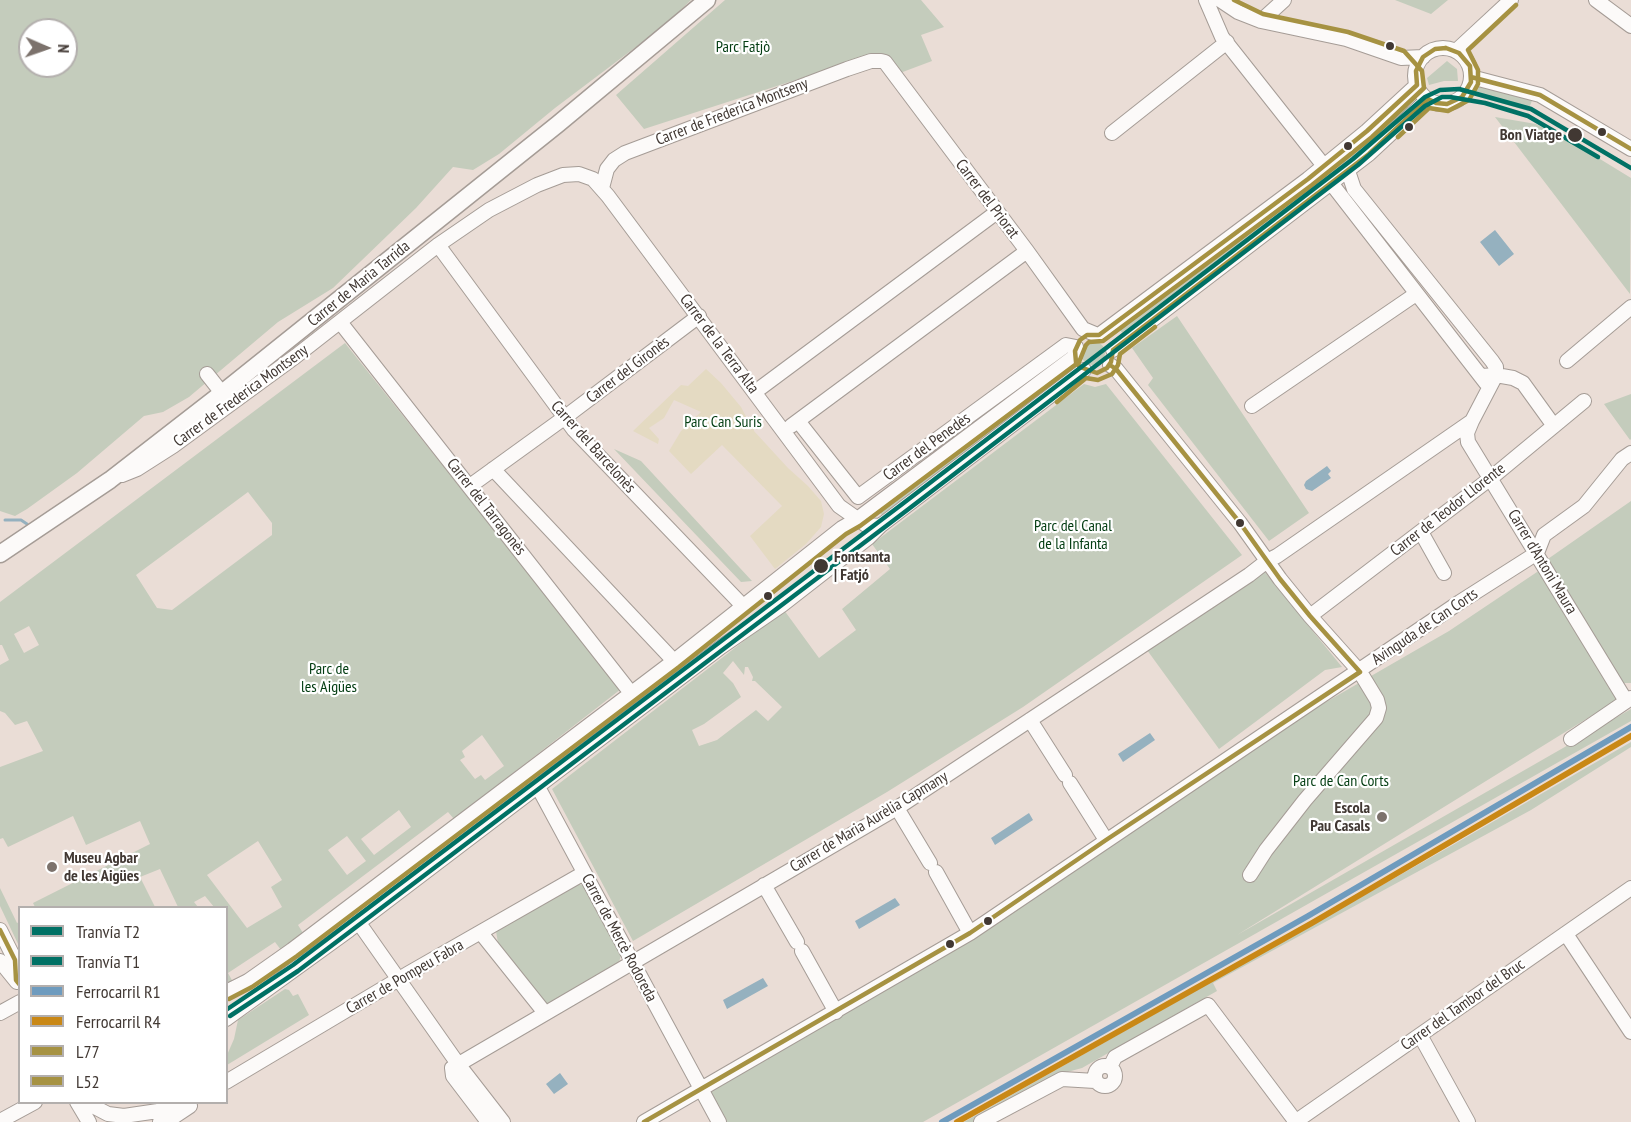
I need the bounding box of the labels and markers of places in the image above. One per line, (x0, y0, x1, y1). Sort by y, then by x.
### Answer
unlabelled marker (1384, 40, 1396, 52)
unlabelled marker (1403, 121, 1415, 133)
place label: Bon Viatge (1500, 125, 1562, 145)
marker: Bon Viatge (1566, 126, 1584, 144)
unlabelled marker (1596, 126, 1608, 138)
unlabelled marker (1342, 140, 1354, 152)
unlabelled marker (1234, 517, 1246, 529)
place label: Fontsanta | Fatjó (834, 547, 890, 585)
marker: Fontsanta | Fatjó (812, 557, 830, 575)
unlabelled marker (762, 590, 774, 602)
place label: Escola Pau Casals (1310, 798, 1370, 836)
marker: Escola Pau Casals (1375, 810, 1389, 824)
place label: Museu Agbar de les Aigües (64, 848, 139, 886)
marker: Museu Agbar de les Aigües (45, 860, 59, 874)
unlabelled marker (982, 915, 994, 927)
unlabelled marker (944, 938, 956, 950)

